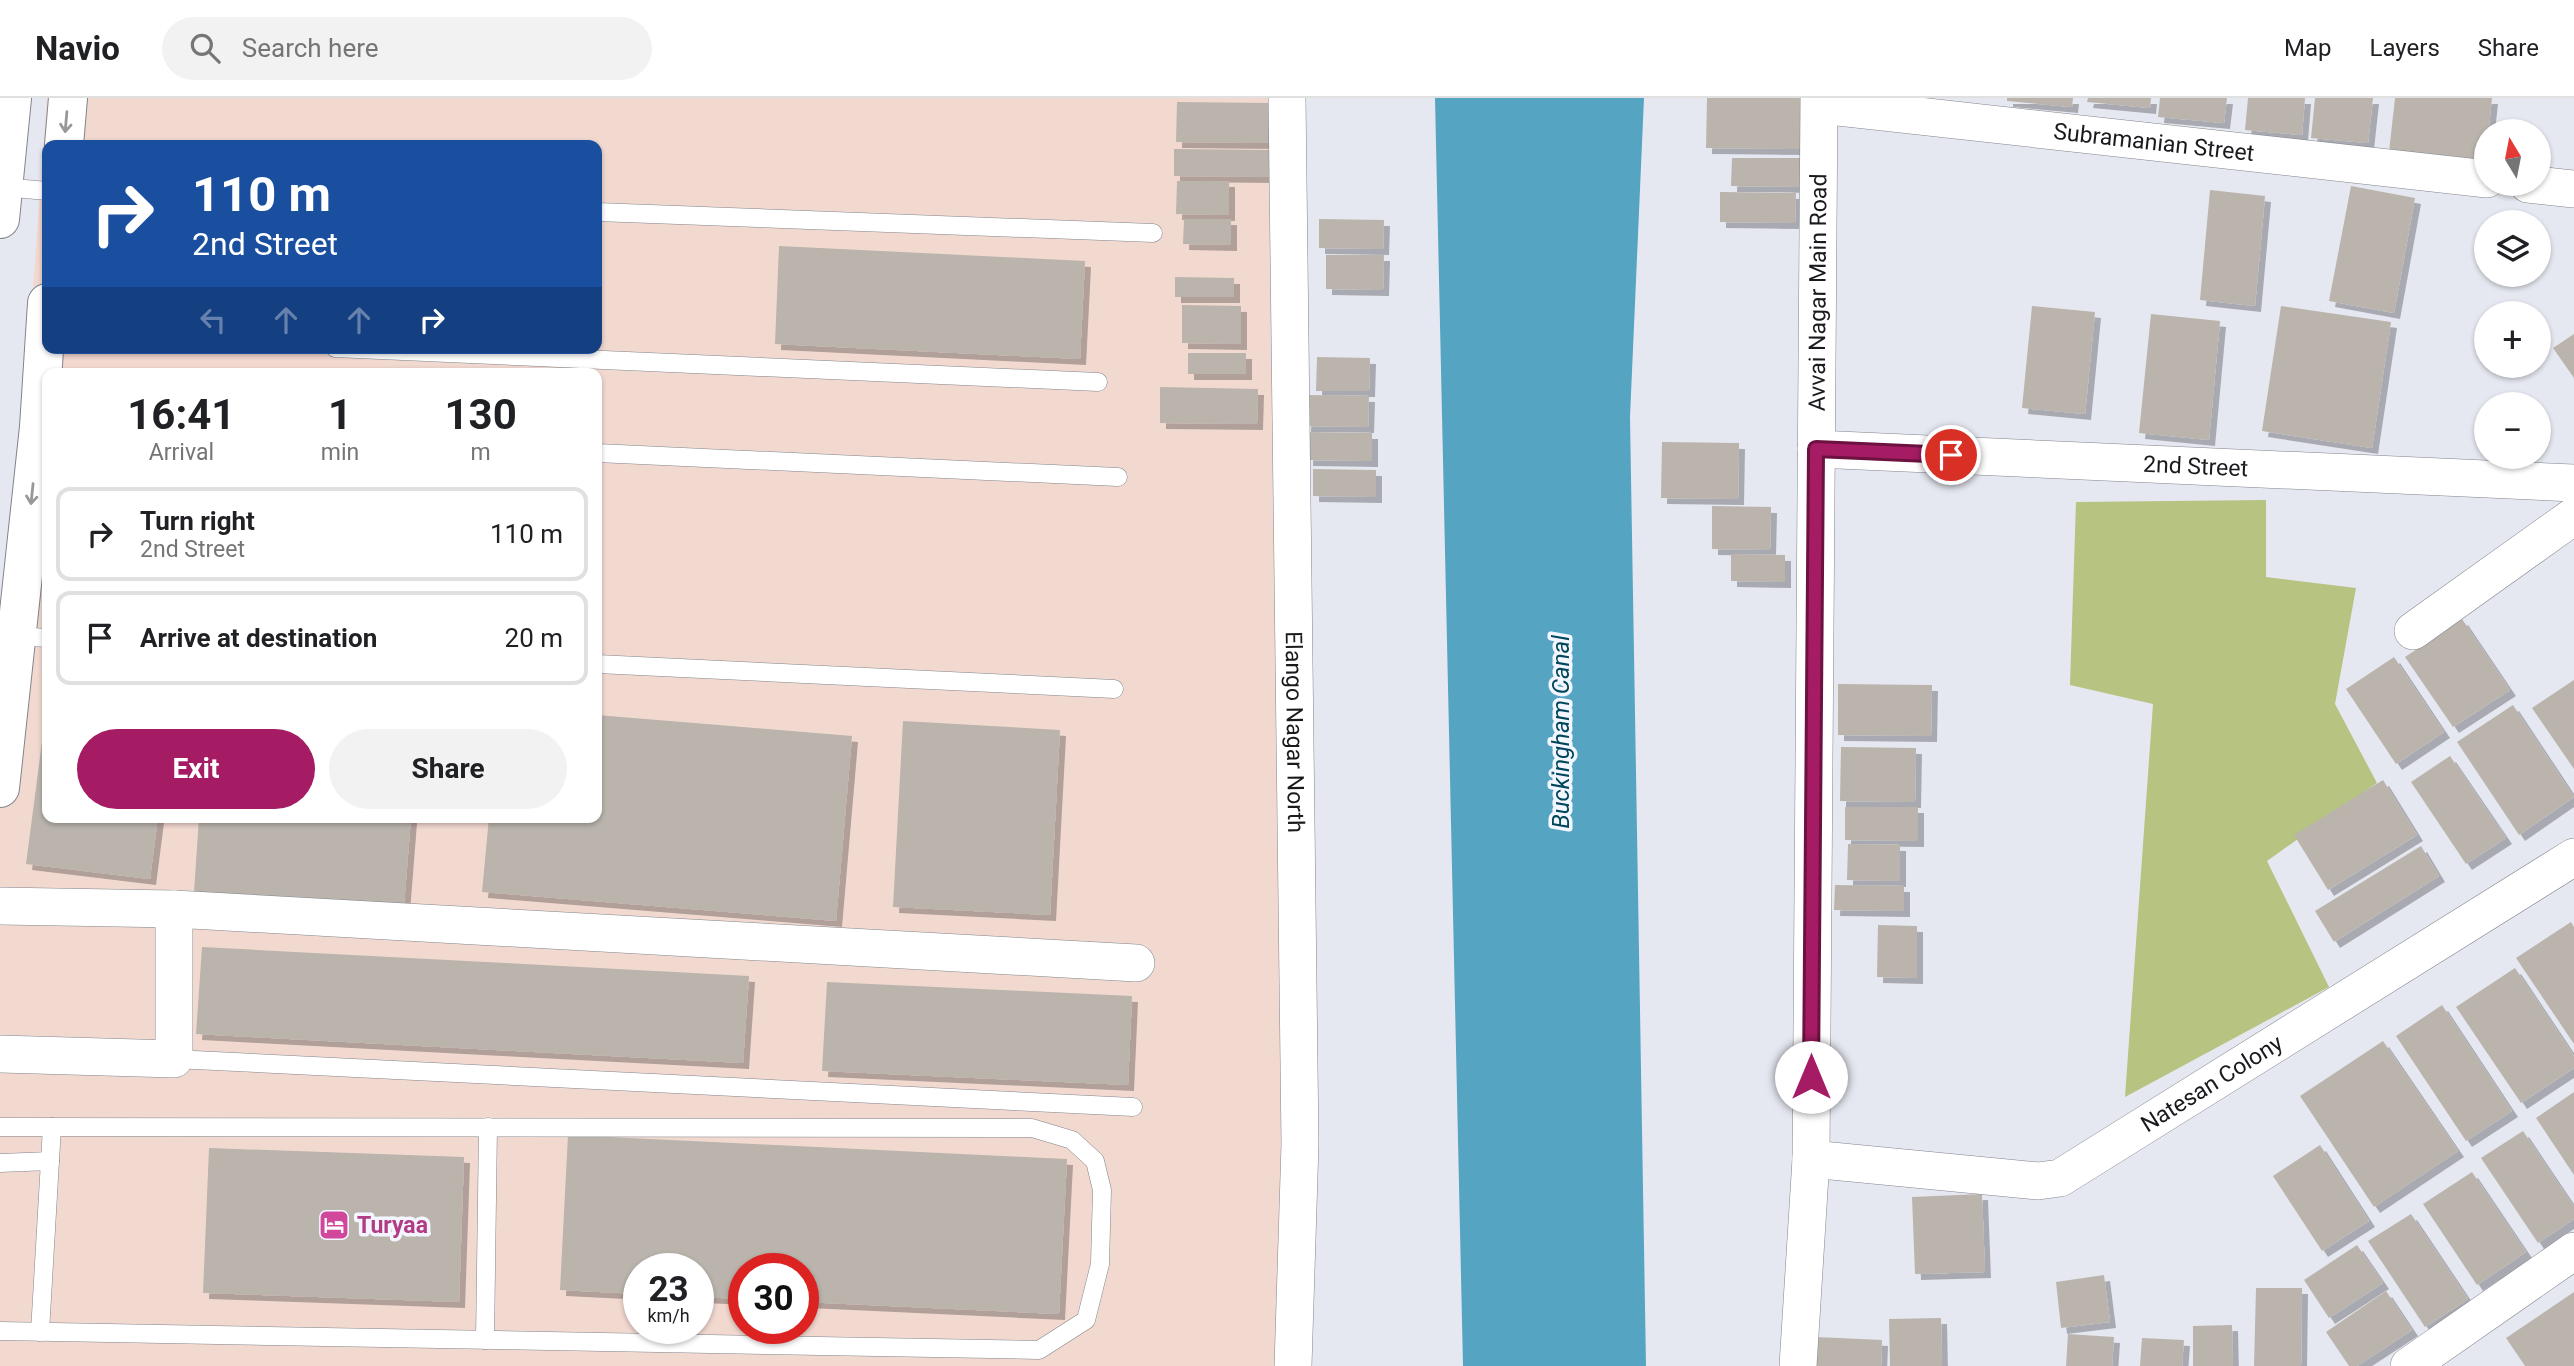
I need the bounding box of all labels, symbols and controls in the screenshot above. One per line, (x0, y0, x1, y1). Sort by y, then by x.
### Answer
search box (162, 17, 652, 80)
text: Navio (35, 29, 120, 68)
icon: search (186, 29, 224, 67)
text: Search here (242, 33, 379, 63)
text: Map (2284, 34, 2332, 62)
text: Layers (2370, 34, 2440, 62)
text: Share (2478, 34, 2539, 62)
one-way arrow (59, 110, 72, 132)
street label: Subramanian Street (2052, 118, 2256, 167)
north arrow (2474, 119, 2552, 196)
map controls (2474, 119, 2551, 469)
text: 110 m (192, 166, 331, 223)
icon: right (77, 168, 168, 259)
street label: Avvai Nagar Main Road (1804, 173, 1832, 411)
button: layers (2474, 210, 2551, 287)
text: 2nd Street (192, 225, 338, 263)
icon: left (194, 301, 232, 339)
icon: ahead (267, 301, 305, 339)
icon: ahead (340, 301, 378, 339)
icon: right (413, 301, 451, 339)
button: + (2474, 301, 2551, 378)
text: 16:41 (127, 390, 235, 439)
text: 1 (328, 390, 352, 439)
text: 130 (444, 390, 517, 439)
button: − (2474, 392, 2551, 469)
pin (1921, 425, 1981, 485)
icon: arrive (1932, 436, 1970, 474)
text: Arrival (149, 439, 214, 466)
text: min (321, 439, 359, 466)
text: m (471, 439, 491, 466)
street label: 2nd Street (2143, 451, 2249, 482)
one-way arrow (25, 482, 38, 504)
text: Turn right (140, 506, 255, 536)
icon: right (81, 515, 119, 553)
text: 110 m (490, 519, 563, 549)
text: 2nd Street (140, 536, 245, 563)
icon: arrive (81, 619, 119, 657)
text: Arrive at destination (140, 623, 377, 653)
text: 20 m (505, 623, 563, 653)
street label: Elango Nagar North (1280, 631, 1309, 833)
water label: Buckingham Canal (1547, 635, 1575, 829)
button: Exit (77, 729, 315, 809)
button: Share (329, 729, 567, 809)
street label: Natesan Colony (2136, 1029, 2288, 1138)
position arrow (1774, 1040, 1848, 1114)
hotel icon: Turyaa (317, 1208, 351, 1242)
place label: Turyaa (357, 1212, 428, 1239)
speed limit sign: 30 (728, 1253, 819, 1344)
text: 23 (648, 1269, 689, 1310)
text: km/h (647, 1305, 690, 1326)

